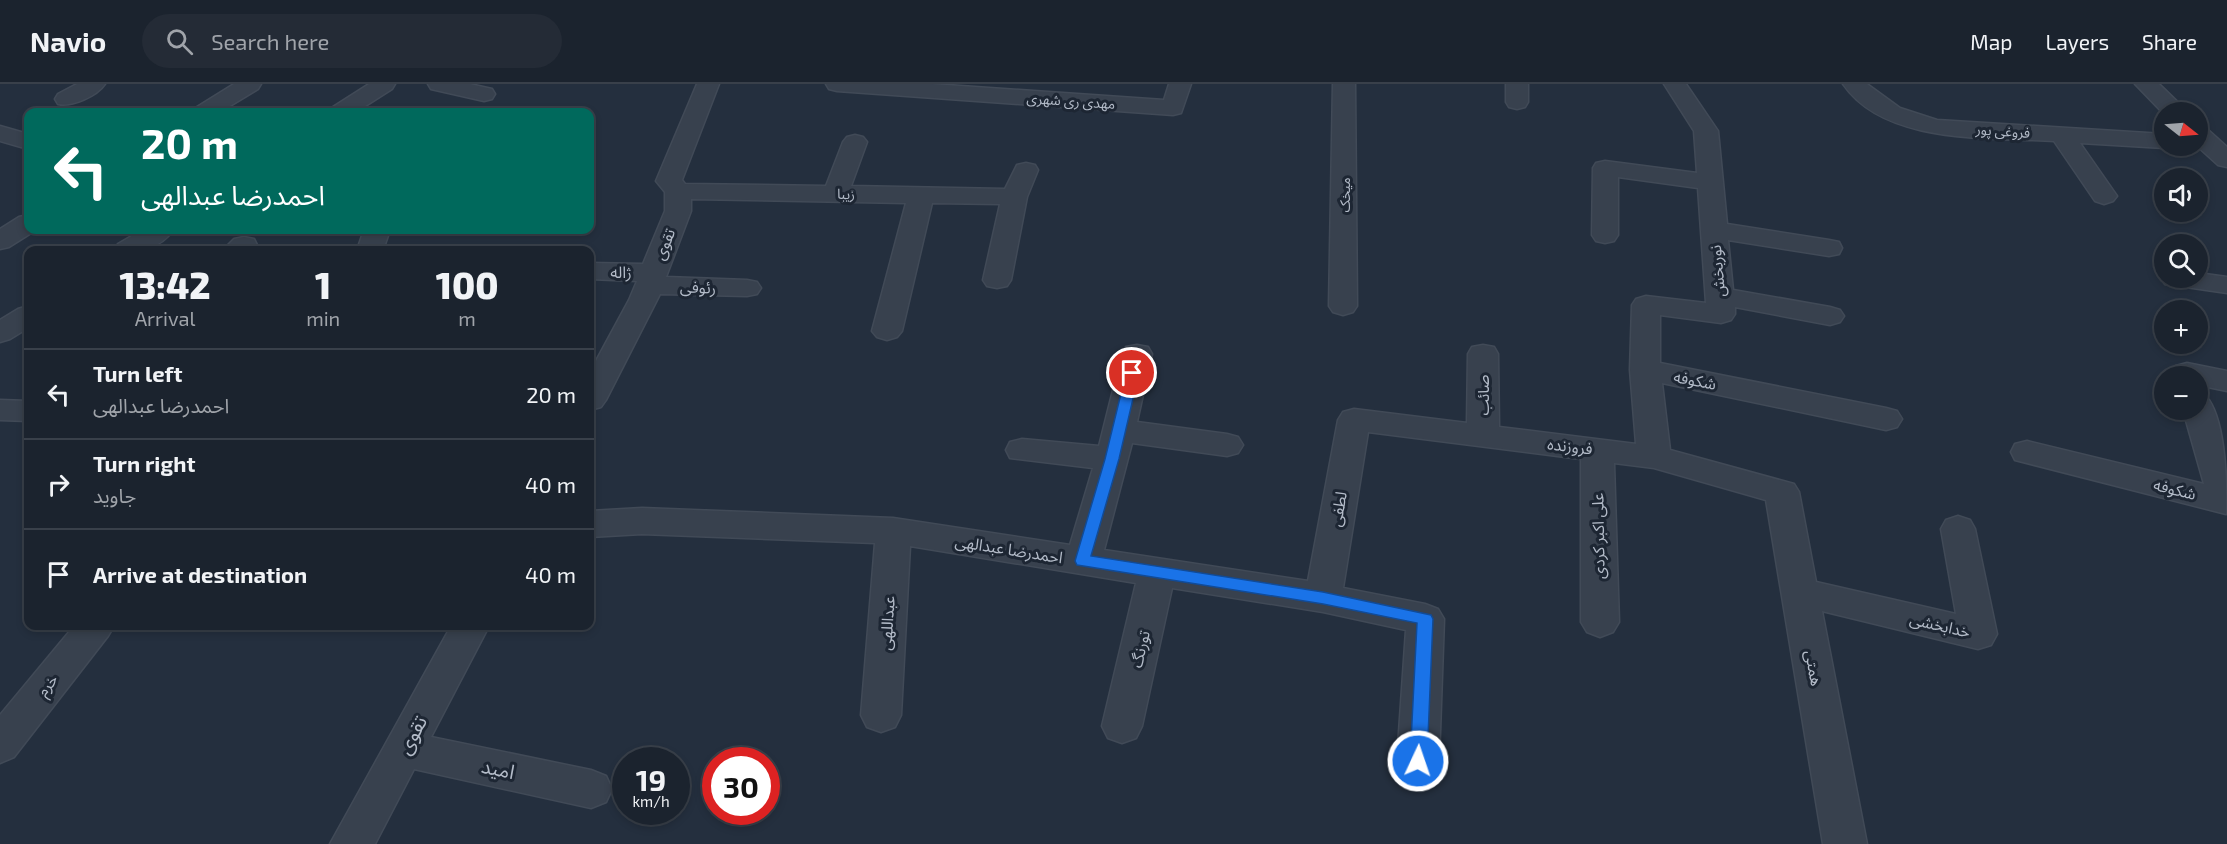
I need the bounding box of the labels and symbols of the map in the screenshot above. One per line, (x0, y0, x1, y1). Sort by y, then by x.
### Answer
street label: مهدی ری شهری (1026, 89, 1116, 113)
north arrow (2154, 102, 2208, 156)
street label: فروغی پور (1974, 120, 2031, 143)
street label: میخک (1336, 177, 1353, 213)
street label: زیبا (837, 185, 855, 203)
street label: تقوی (649, 225, 679, 263)
street label: نوربخش (1705, 244, 1729, 298)
street label: ژاله (610, 262, 632, 282)
street label: رئوفی (680, 276, 716, 298)
pin (1106, 347, 1157, 398)
street label: شکوفه (1672, 366, 1718, 394)
street label: صائب (1473, 375, 1492, 415)
street label: فروزنده (1546, 433, 1594, 459)
street label: شکوفه (2152, 474, 2198, 504)
street label: لطفی (1325, 490, 1351, 528)
street label: علی اکبر کردی (1587, 493, 1609, 579)
street label: احمدرضا عبدالهی (954, 531, 1064, 567)
street label: عبداللهی (875, 595, 899, 651)
street label: خدابخشی (1908, 608, 1972, 642)
street label: تورنگ (1126, 628, 1154, 670)
street label: همتی (1801, 648, 1827, 688)
street label: خرم (32, 670, 64, 702)
street label: تقوی (391, 711, 432, 759)
position arrow (1386, 729, 1450, 793)
speed limit sign: 30 (702, 747, 780, 825)
street label: امید (479, 753, 517, 783)

